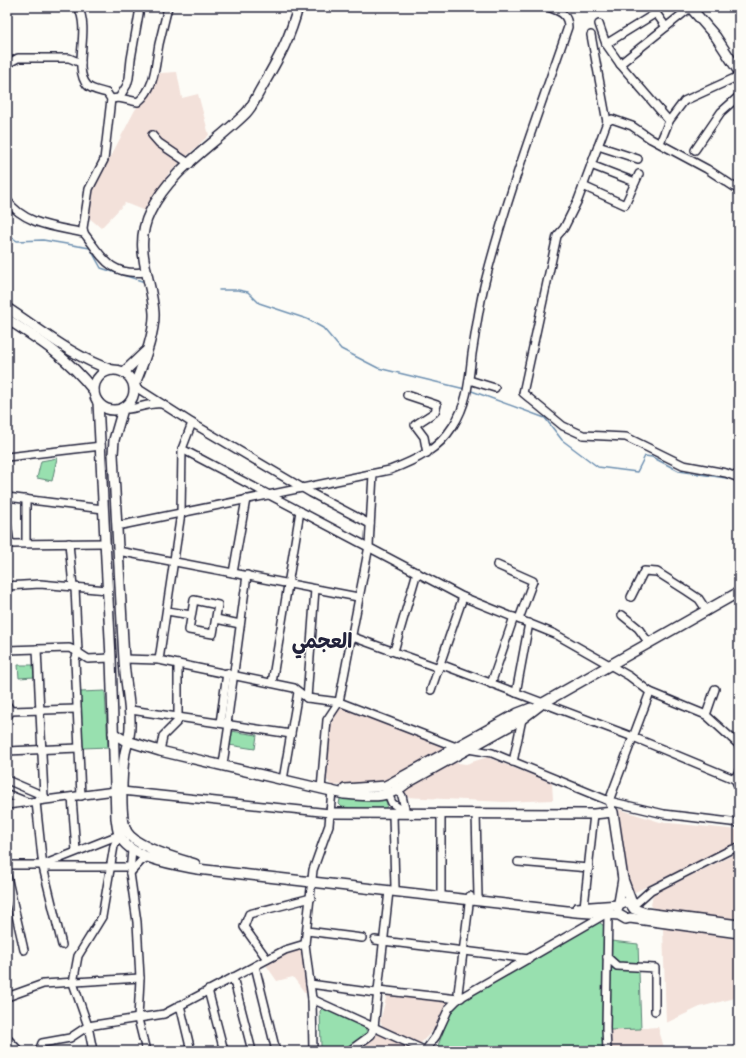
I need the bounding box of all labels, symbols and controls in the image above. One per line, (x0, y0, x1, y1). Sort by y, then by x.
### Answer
district label: العجمي (292, 629, 352, 659)

